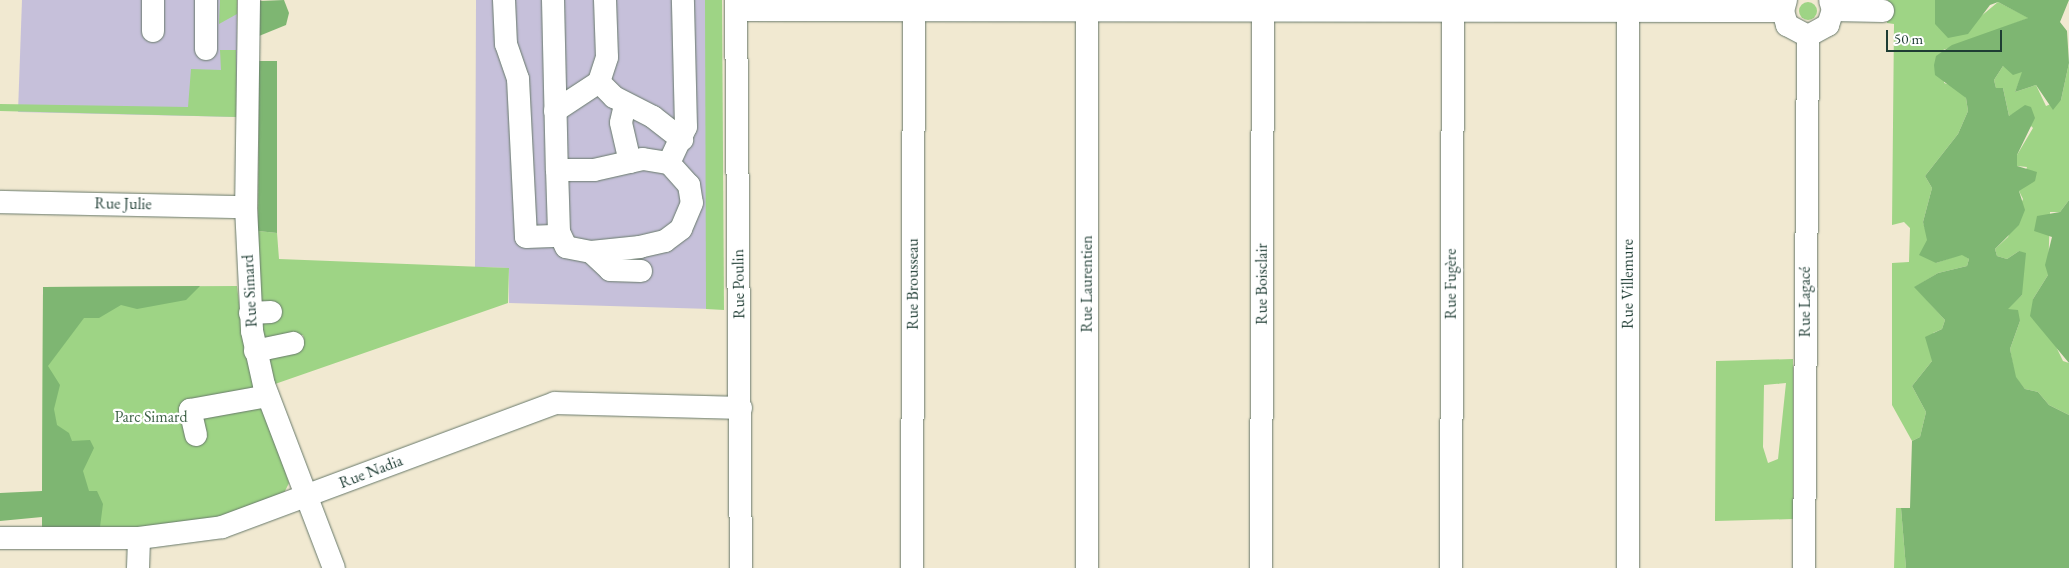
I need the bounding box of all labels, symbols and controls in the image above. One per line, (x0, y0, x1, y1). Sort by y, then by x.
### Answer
scale bar (1889, 20, 2005, 52)
text: 50 m (1894, 29, 1923, 48)
street label: Rue Julie (94, 194, 152, 214)
street label: Rue Laurentien (1077, 235, 1097, 333)
street label: Rue Brousseau (903, 238, 923, 330)
street label: Rue Villemure (1618, 239, 1638, 329)
street label: Rue Boisclair (1252, 243, 1272, 325)
street label: Rue Poulin (729, 249, 749, 319)
street label: Rue Fugère (1441, 249, 1461, 319)
street label: Rue Simard (239, 254, 261, 328)
street label: Rue Lagacé (1795, 267, 1815, 337)
park label: Parc Simard (114, 407, 188, 427)
street label: Rue Nadia (336, 451, 406, 493)

